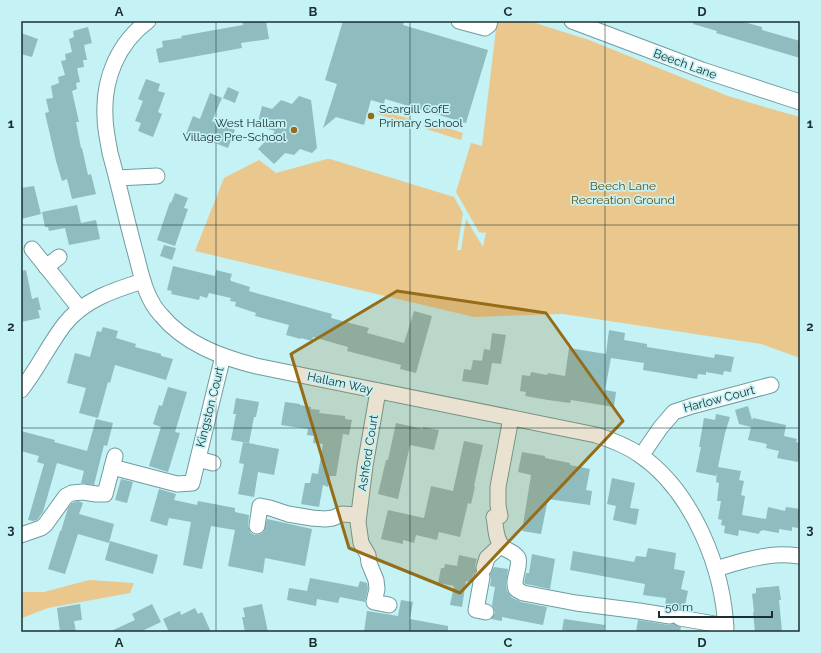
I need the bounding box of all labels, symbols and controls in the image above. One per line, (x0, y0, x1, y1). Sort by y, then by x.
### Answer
text: A (115, 4, 124, 19)
text: B (309, 4, 318, 19)
text: C (504, 4, 513, 19)
text: D (697, 4, 707, 19)
street label: Beech Lane (651, 46, 719, 82)
place label: Scargill CofE Primary School (379, 102, 463, 130)
marker: Scargill CofE Primary School (366, 111, 376, 121)
text: 1 (8, 116, 15, 131)
place label: West Hallam Village Pre-School (183, 116, 287, 144)
text: 1 (807, 116, 814, 131)
marker: West Hallam Village Pre-School (289, 125, 299, 135)
park label: Beech Lane Recreation Ground (571, 179, 675, 207)
text: 2 (7, 319, 15, 334)
text: 2 (806, 319, 814, 334)
street label: Kingston Court (193, 365, 227, 449)
street label: Hallam Way (306, 369, 375, 397)
street label: Harlow Court (682, 383, 756, 415)
street label: Ashford Court (355, 414, 381, 492)
text: 3 (7, 522, 15, 537)
text: 3 (806, 522, 814, 537)
scale bar (659, 593, 772, 619)
text: 50 m (665, 600, 693, 614)
text: A (115, 635, 124, 650)
text: B (309, 635, 318, 650)
text: C (504, 635, 513, 650)
text: D (697, 635, 707, 650)

